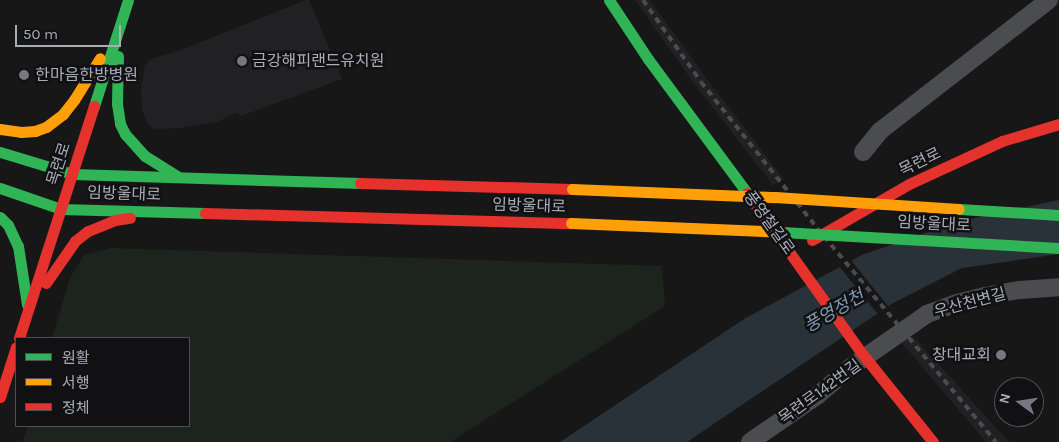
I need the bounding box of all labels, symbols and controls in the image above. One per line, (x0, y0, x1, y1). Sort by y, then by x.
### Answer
scale bar (18, 15, 124, 47)
text: 50 m (23, 25, 58, 43)
place label: 금강해피랜드유치원 (252, 51, 384, 71)
marker: 금강해피랜드유치원 (236, 55, 248, 67)
place label: 한마음한방병원 (35, 65, 138, 85)
marker: 한마음한방병원 (17, 68, 31, 82)
street label: 목련로 (43, 140, 75, 188)
street label: 목련로 (896, 144, 944, 180)
street label: 임방울대로 (87, 183, 161, 205)
street label: 풍영철길로 (740, 188, 798, 258)
street label: 임방울대로 (492, 195, 566, 217)
street label: 임방울대로 (897, 212, 971, 236)
street label: 우산천변길 (932, 284, 1008, 322)
water label: 풍영정천 (800, 285, 868, 337)
legend (15, 337, 190, 427)
place label: 창대교회 (932, 345, 991, 365)
text: 원활 (62, 349, 90, 367)
marker: 창대교회 (995, 349, 1007, 361)
street label: 목련로142번길 (775, 356, 865, 428)
text: 서행 (62, 374, 90, 392)
north arrow (994, 377, 1044, 427)
text: N (995, 392, 1014, 405)
text: 정체 (62, 399, 90, 417)

